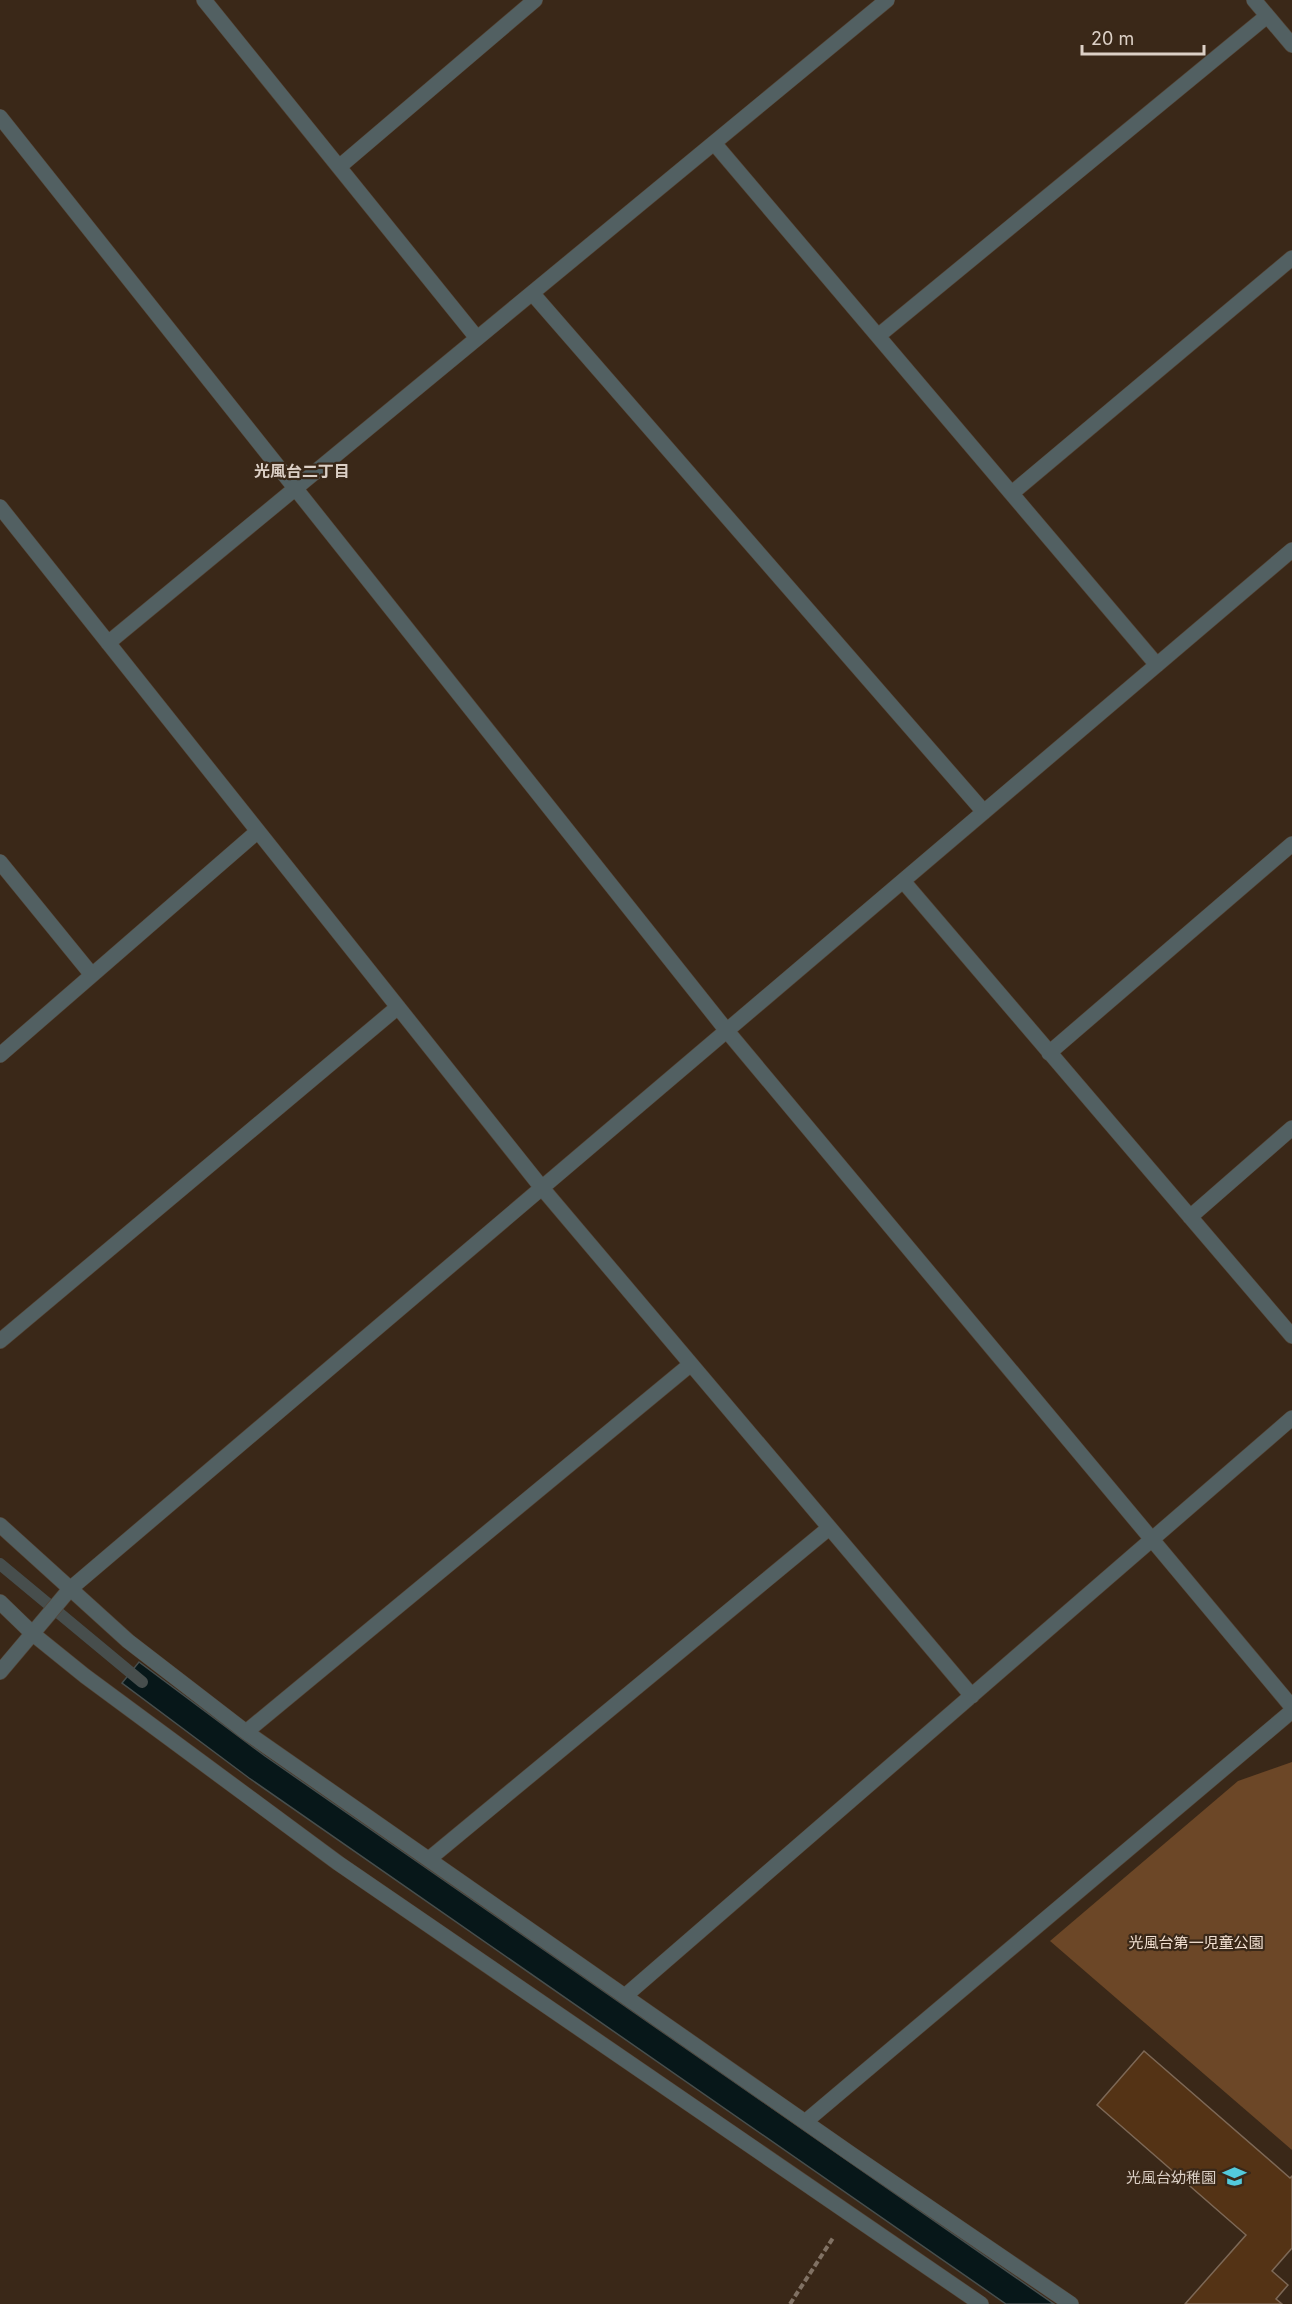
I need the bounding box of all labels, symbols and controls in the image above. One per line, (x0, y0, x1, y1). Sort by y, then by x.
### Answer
scale bar (1082, 18, 1204, 56)
text: 20 m (1091, 28, 1134, 49)
district label: 光風台二丁目 (254, 461, 350, 481)
park label: 光風台第一児童公園 (1128, 1933, 1264, 1952)
school or university icon: 光風台幼稚園 (1221, 2164, 1247, 2190)
place label: 光風台幼稚園 (1126, 2168, 1216, 2187)

